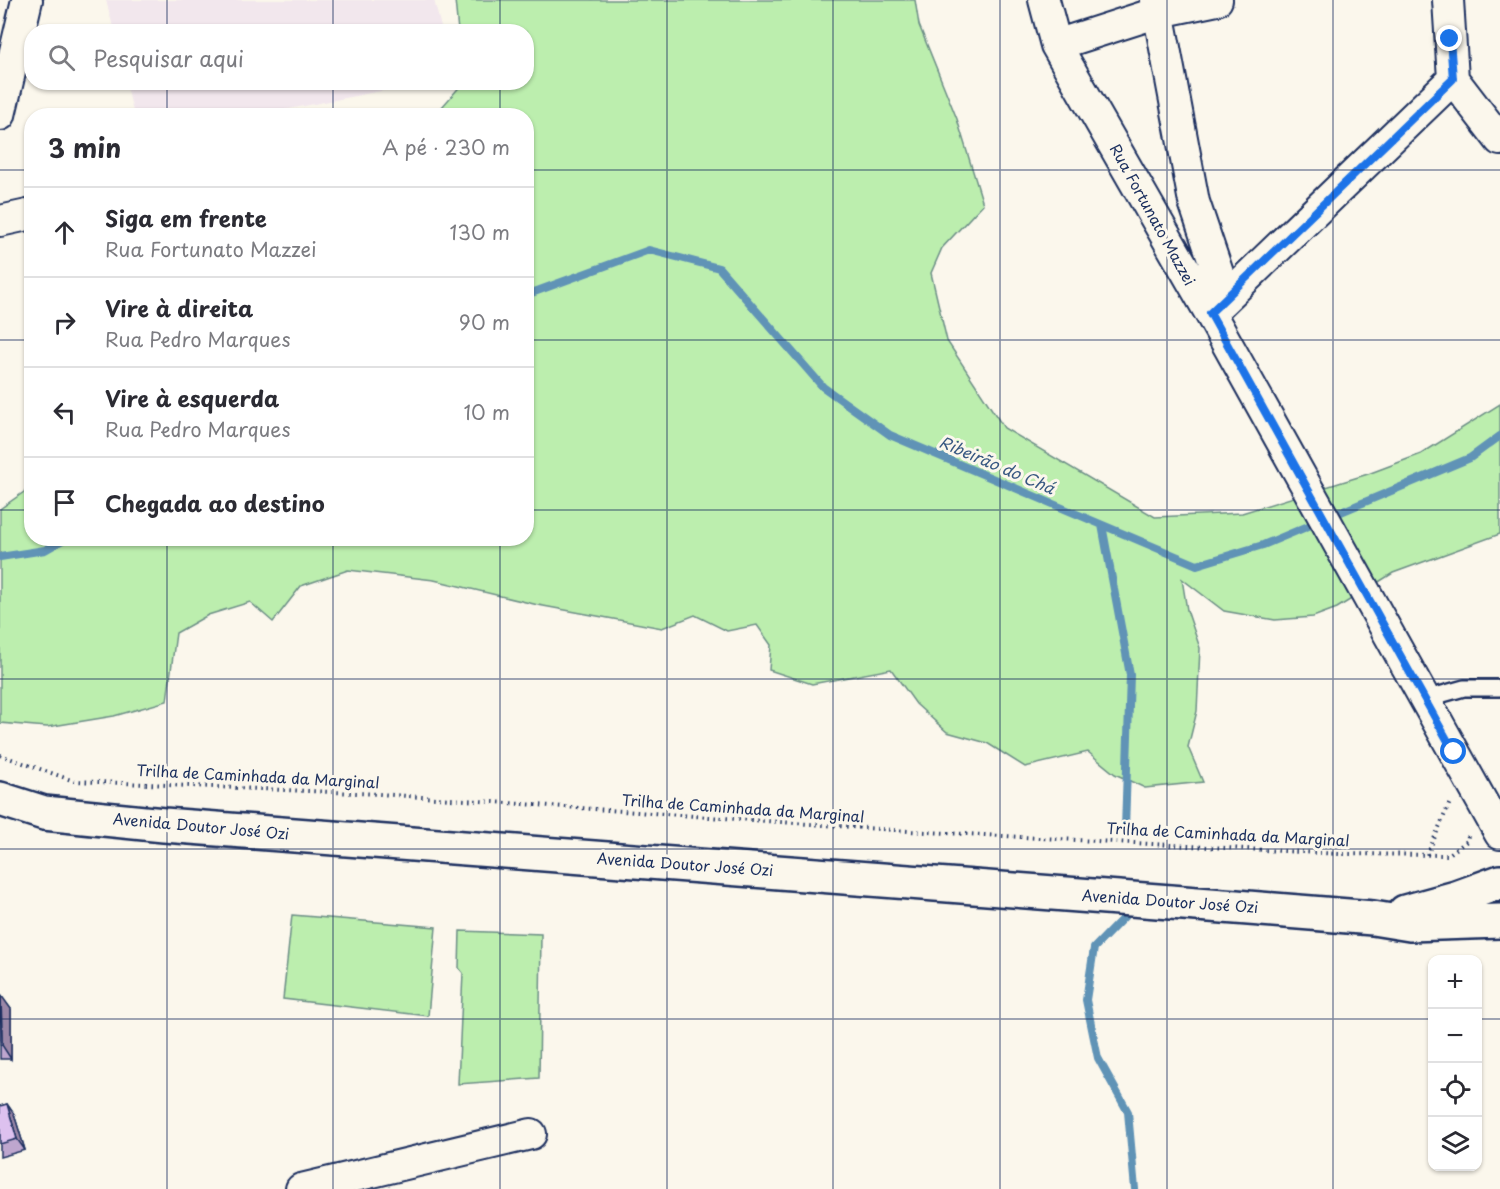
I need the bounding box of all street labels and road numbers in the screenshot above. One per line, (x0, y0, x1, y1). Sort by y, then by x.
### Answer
street label: Rua Fortunato Mazzei (1105, 139, 1202, 289)
street label: Trilha de Caminhada da Marginal (136, 758, 380, 793)
street label: Trilha de Caminhada da Marginal (621, 788, 865, 827)
street label: Avenida Doutor José Ozi (112, 806, 290, 845)
street label: Trilha de Caminhada da Marginal (1106, 816, 1350, 851)
street label: Avenida Doutor José Ozi (596, 846, 774, 881)
street label: Avenida Doutor José Ozi (1081, 883, 1259, 918)

